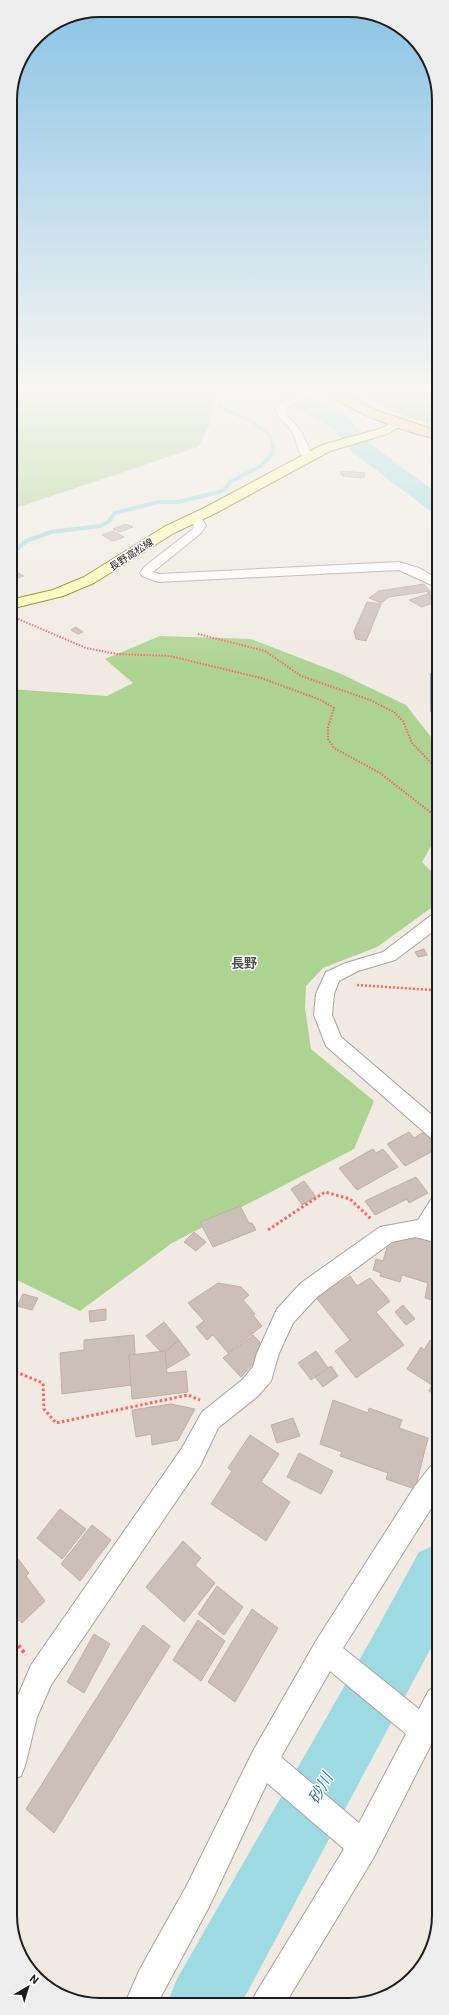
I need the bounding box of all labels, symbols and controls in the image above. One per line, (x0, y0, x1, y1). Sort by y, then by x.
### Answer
street label: 長野高松線 (107, 536, 155, 573)
district label: 長野 (231, 956, 257, 971)
water label: 砂川 (304, 1768, 337, 1807)
north arrow (8, 1967, 48, 2007)
text: N (27, 1972, 41, 1987)

